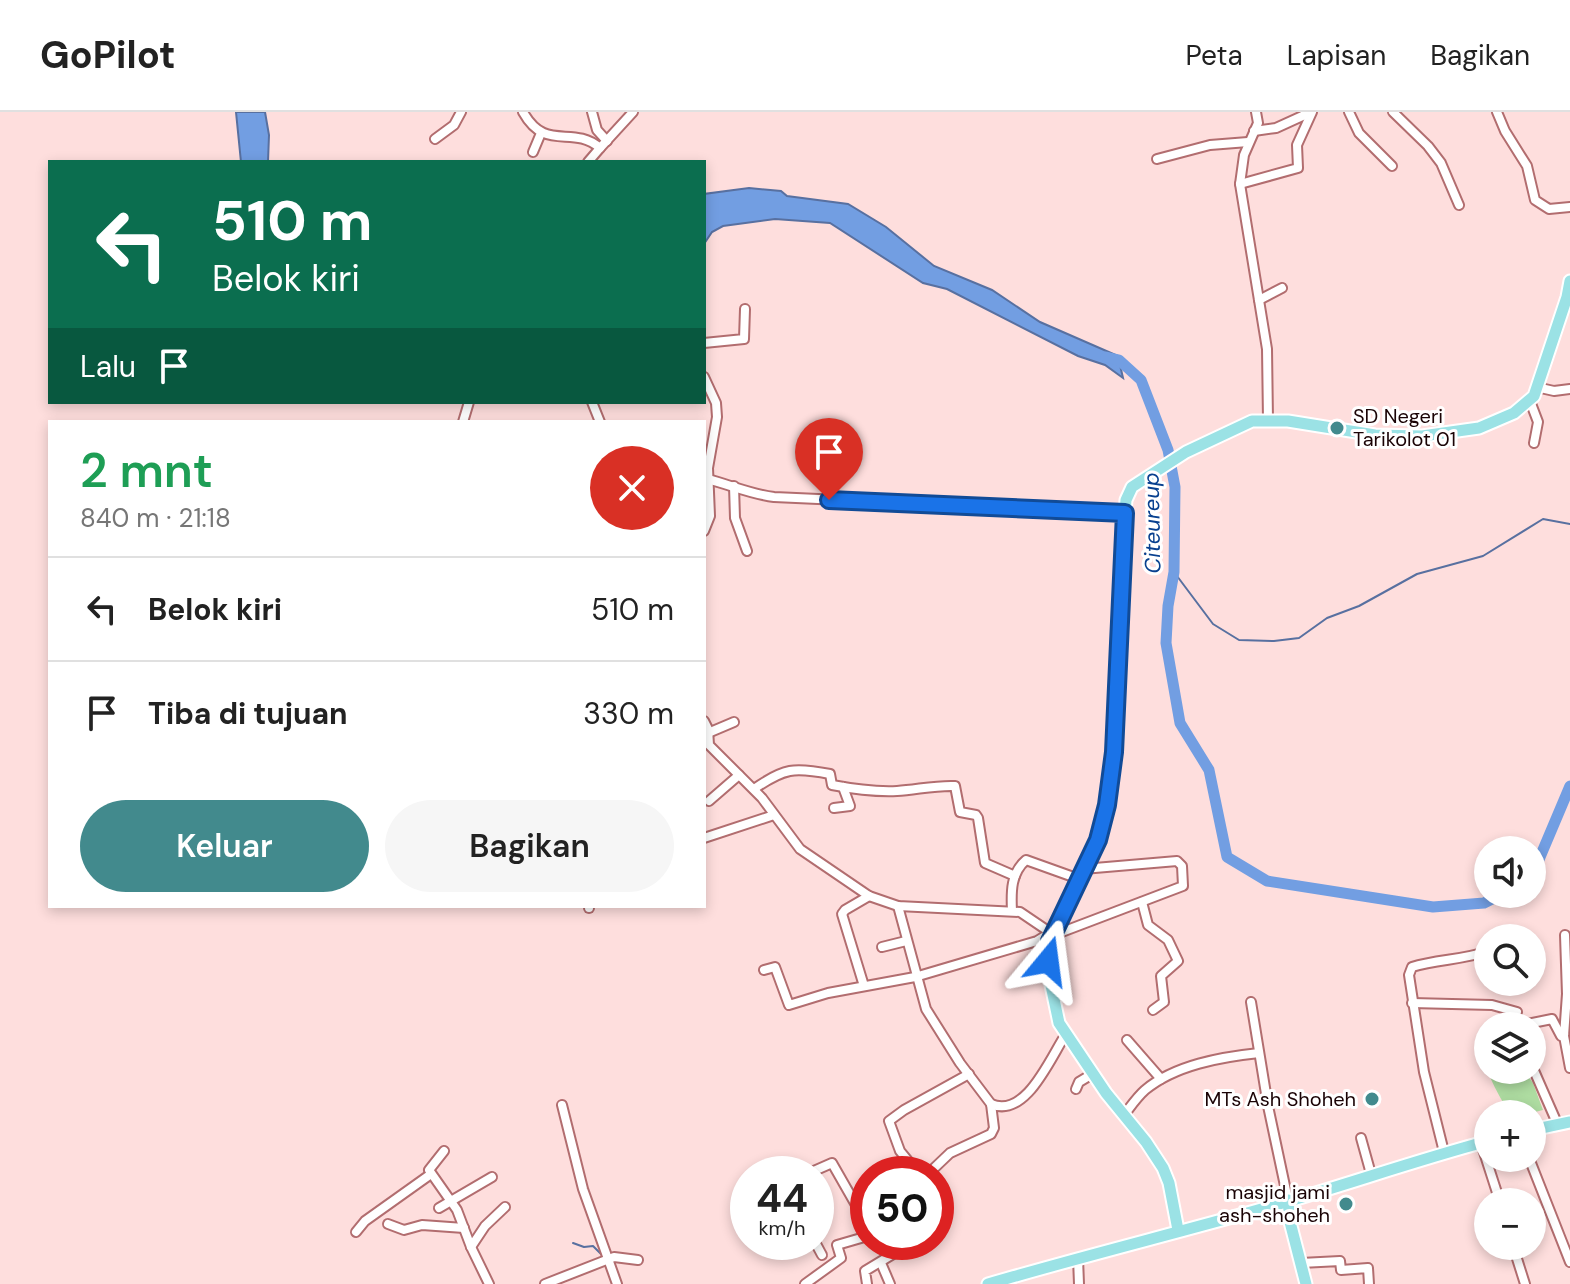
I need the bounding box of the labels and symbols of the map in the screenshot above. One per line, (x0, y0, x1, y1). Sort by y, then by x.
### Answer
place label: SD Negeri Tarikolot 01 (1353, 403, 1456, 452)
pin (795, 418, 863, 500)
marker: SD Negeri Tarikolot 01 (1328, 419, 1346, 437)
water label: Citeureup (1137, 472, 1167, 574)
position arrow (1006, 919, 1090, 1003)
place label: MTs Ash Shoheh (1205, 1086, 1356, 1112)
marker: MTs Ash Shoheh (1363, 1090, 1381, 1108)
speed limit sign: 50 (850, 1156, 954, 1260)
place label: masjid jami ash-shoheh (1219, 1179, 1330, 1228)
marker: masjid jami ash-shoheh (1337, 1195, 1355, 1213)

